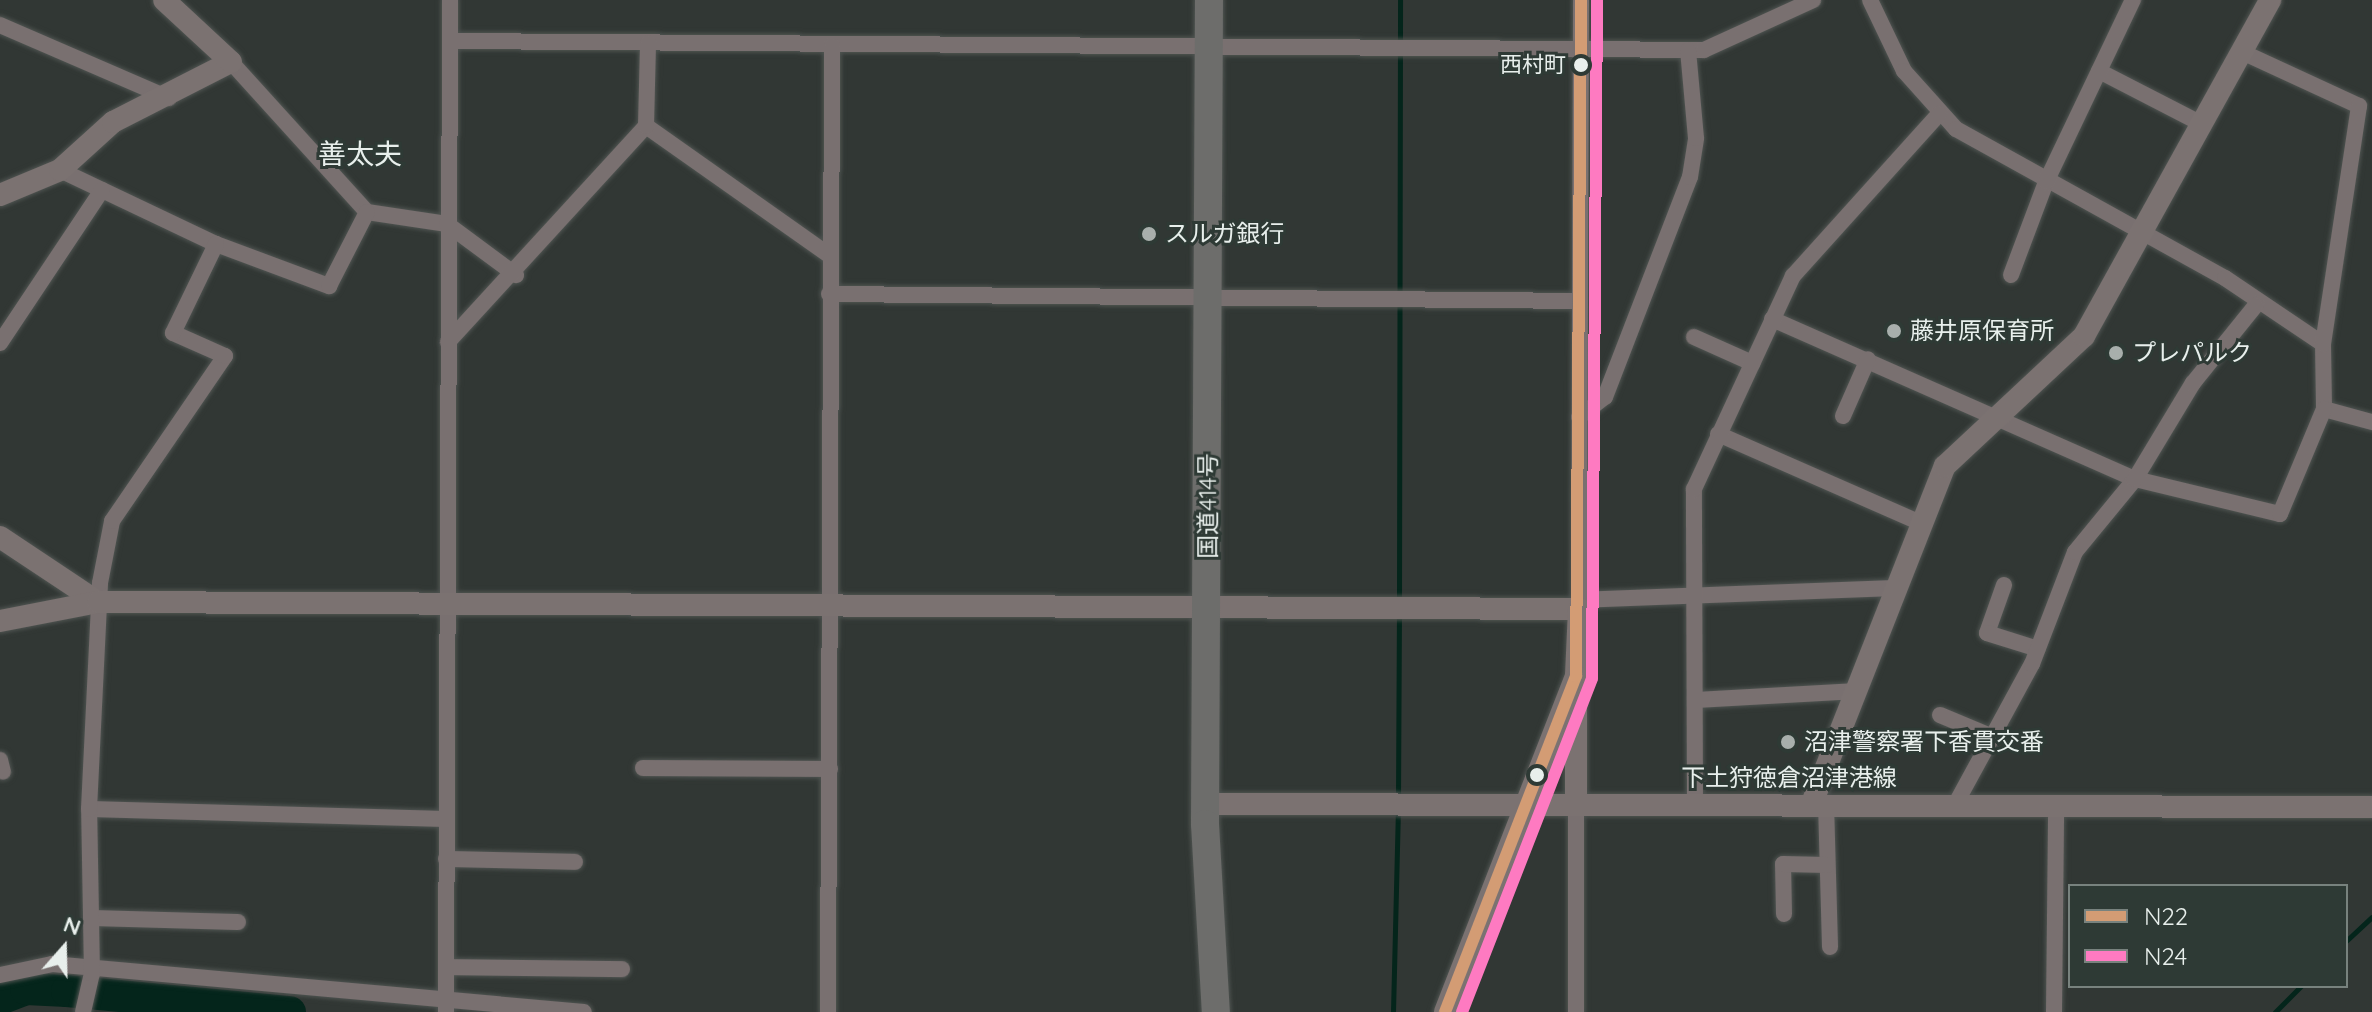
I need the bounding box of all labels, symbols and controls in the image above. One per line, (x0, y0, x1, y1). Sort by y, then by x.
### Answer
place label: 西村町 (1500, 52, 1566, 78)
marker: 西村町 (1573, 57, 1589, 73)
district label: 善太夫 (318, 137, 402, 171)
place label: スルガ銀行 (1165, 220, 1285, 248)
marker: スルガ銀行 (1140, 225, 1158, 243)
place label: 藤井原保育所 (1910, 317, 2054, 345)
marker: 藤井原保育所 (1885, 322, 1903, 340)
place label: プレパルク (2132, 339, 2252, 367)
marker: プレパルク (2107, 344, 2125, 362)
street label: 国道414号 (1194, 453, 1222, 559)
place label: 沼津警察署下香貫交番 (1804, 728, 2044, 756)
marker: 沼津警察署下香貫交番 (1779, 733, 1797, 751)
street label: 下土狩徳倉沼津港線 (1681, 764, 1897, 792)
unlabelled marker (1529, 767, 1545, 783)
legend (2068, 884, 2348, 988)
text: N22 (2144, 901, 2188, 931)
north arrow (24, 908, 104, 988)
text: N (60, 910, 85, 941)
text: N24 (2144, 941, 2187, 971)

